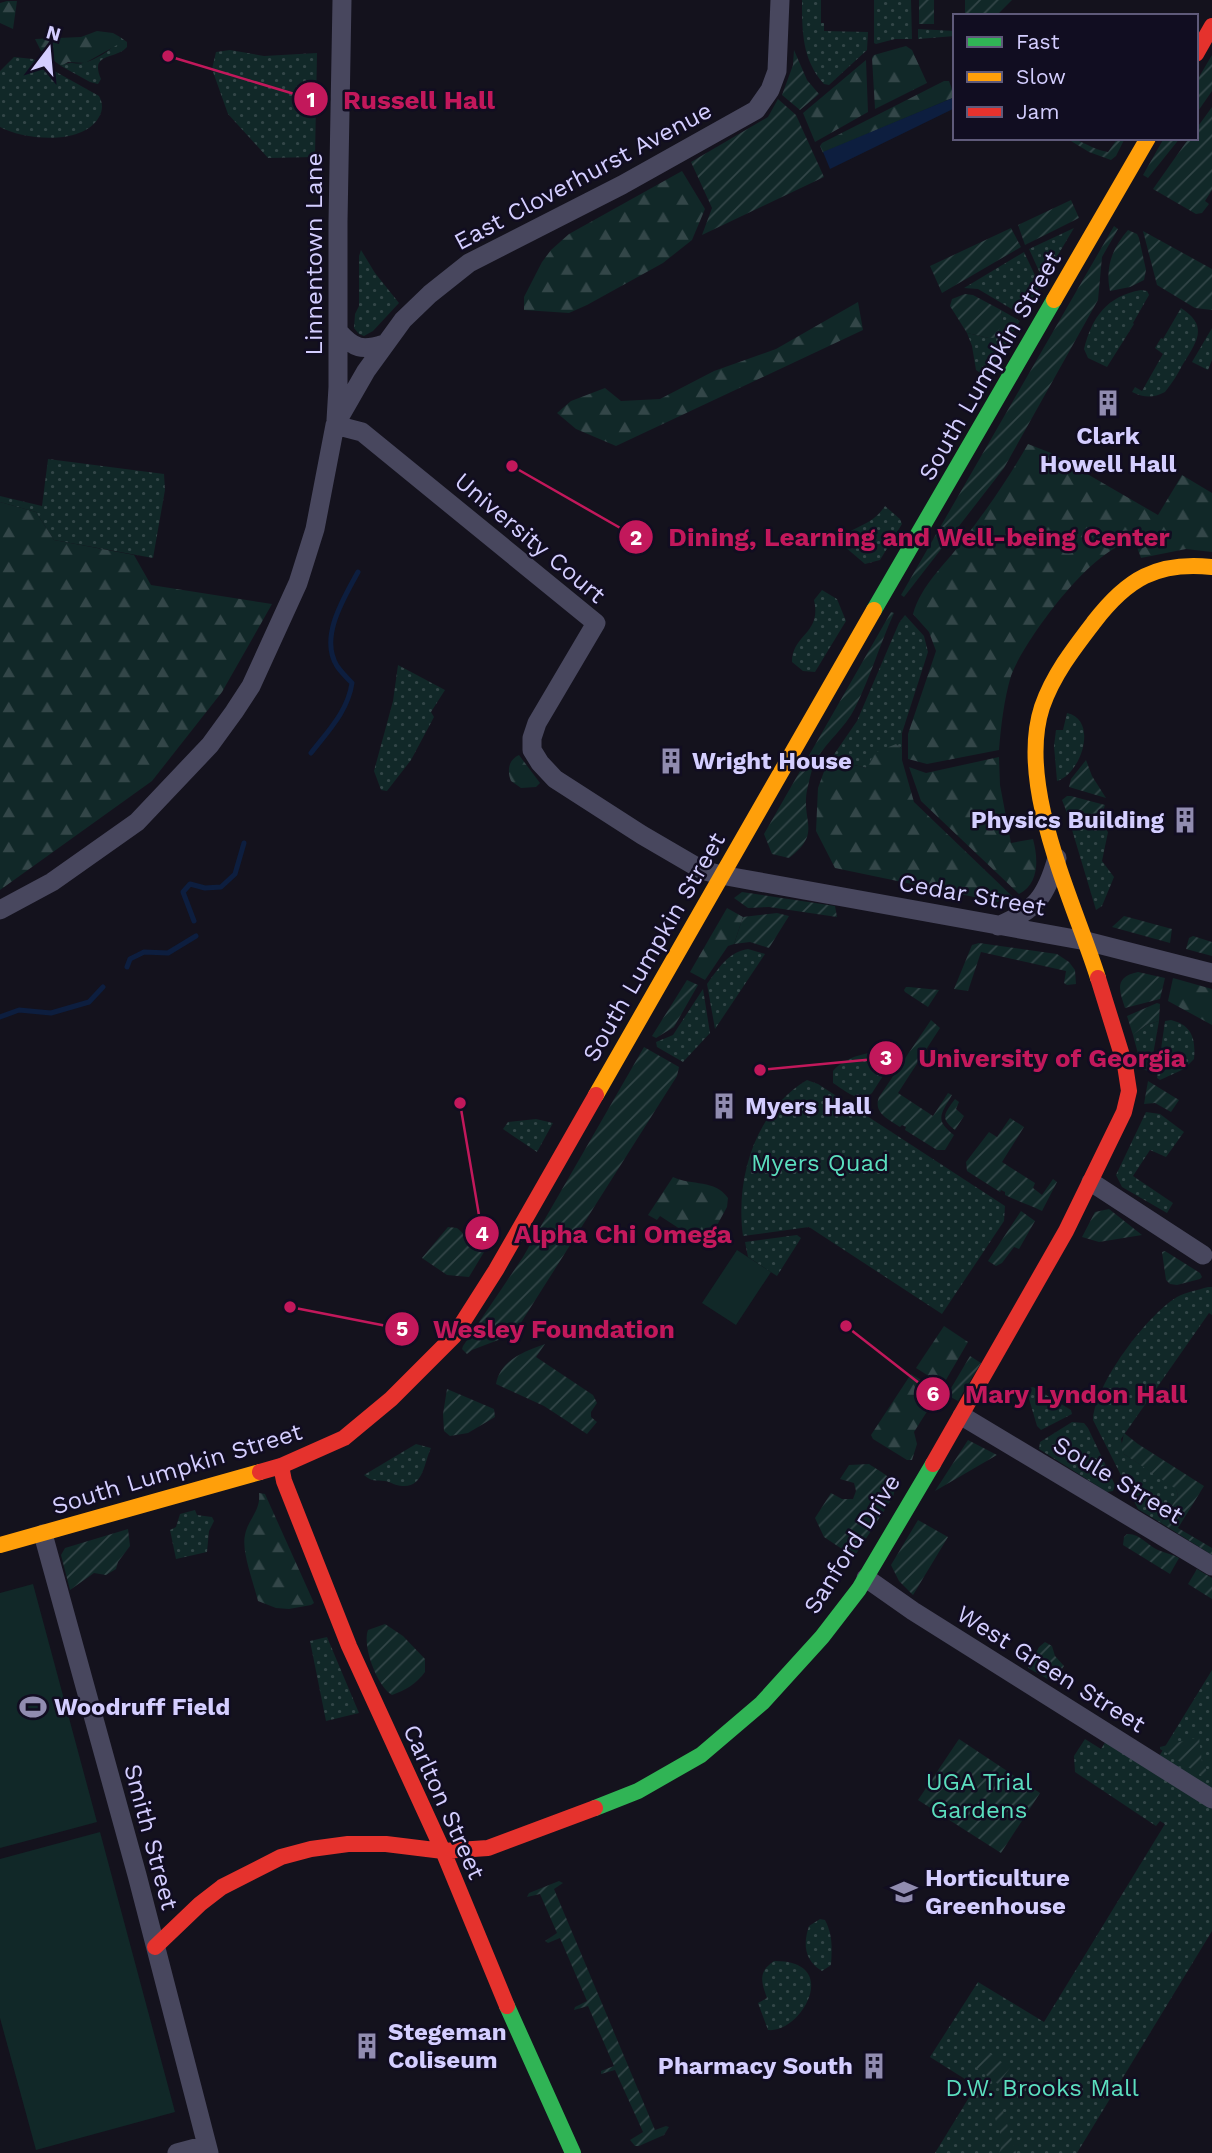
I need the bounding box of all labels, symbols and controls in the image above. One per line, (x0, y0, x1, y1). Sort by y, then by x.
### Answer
north arrow (14, 14, 84, 84)
legend (953, 14, 1198, 140)
text: N (44, 20, 63, 46)
text: Fast (1016, 29, 1060, 54)
text: Slow (1016, 64, 1066, 89)
callout: Russell Hall (294, 76, 509, 123)
text: Russell Hall (343, 85, 495, 115)
text: 1 (306, 87, 316, 112)
street label: East Cloverhurst Avenue (449, 96, 717, 256)
text: Jam (1016, 99, 1059, 124)
street label: Linnentown Lane (300, 153, 328, 355)
street label: South Lumpkin Street (913, 247, 1067, 485)
building icon: Clark Howell Hall (1093, 388, 1123, 418)
place label: Clark Howell Hall (1040, 422, 1176, 478)
street label: University Court (449, 467, 611, 609)
callout: Dining, Learning and Well-being Center (619, 514, 1184, 561)
text: Dining, Learning and Well-being Center (668, 522, 1170, 552)
text: 2 (630, 525, 642, 550)
building icon: Wright House (656, 746, 686, 776)
place label: Wright House (692, 747, 852, 775)
building icon: Physics Building (1170, 805, 1200, 835)
place label: Physics Building (971, 806, 1165, 834)
street label: South Lumpkin Street (577, 828, 731, 1066)
street label: Cedar Street (896, 868, 1048, 922)
callout: University of Georgia (869, 1034, 1201, 1081)
text: University of Georgia (918, 1043, 1186, 1073)
text: 3 (880, 1045, 892, 1070)
building icon: Myers Hall (709, 1091, 739, 1121)
place label: Myers Hall (745, 1092, 871, 1120)
park label: Myers Quad (751, 1149, 889, 1177)
callout: Alpha Chi Omega (465, 1210, 746, 1257)
text: Alpha Chi Omega (514, 1219, 732, 1249)
text: 4 (475, 1221, 489, 1246)
callout: Wesley Foundation (384, 1305, 690, 1352)
text: Wesley Foundation (433, 1314, 675, 1344)
text: 5 (396, 1316, 408, 1341)
callout: Mary Lyndon Hall (916, 1370, 1202, 1417)
text: Mary Lyndon Hall (965, 1379, 1188, 1409)
text: 6 (927, 1381, 940, 1406)
street label: South Lumpkin Street (49, 1418, 305, 1520)
street label: Soule Street (1048, 1430, 1188, 1530)
street label: Sanford Drive (798, 1469, 906, 1619)
street label: West Green Street (952, 1600, 1150, 1738)
sports icon: Woodruff Field (18, 1692, 48, 1722)
place label: Woodruff Field (54, 1693, 230, 1721)
street label: Carlton Street (397, 1720, 491, 1884)
street label: Smith Street (118, 1761, 184, 1913)
park label: UGA Trial Gardens (926, 1768, 1033, 1824)
place label: Horticulture Greenhouse (925, 1864, 1070, 1920)
school or university icon: Horticulture Greenhouse (889, 1877, 919, 1907)
place label: Stegeman Coliseum (388, 2018, 507, 2074)
building icon: Stegeman Coliseum (352, 2031, 382, 2061)
building icon: Pharmacy South (859, 2051, 889, 2081)
place label: Pharmacy South (658, 2052, 853, 2080)
park label: D.W. Brooks Mall (945, 2074, 1139, 2102)

